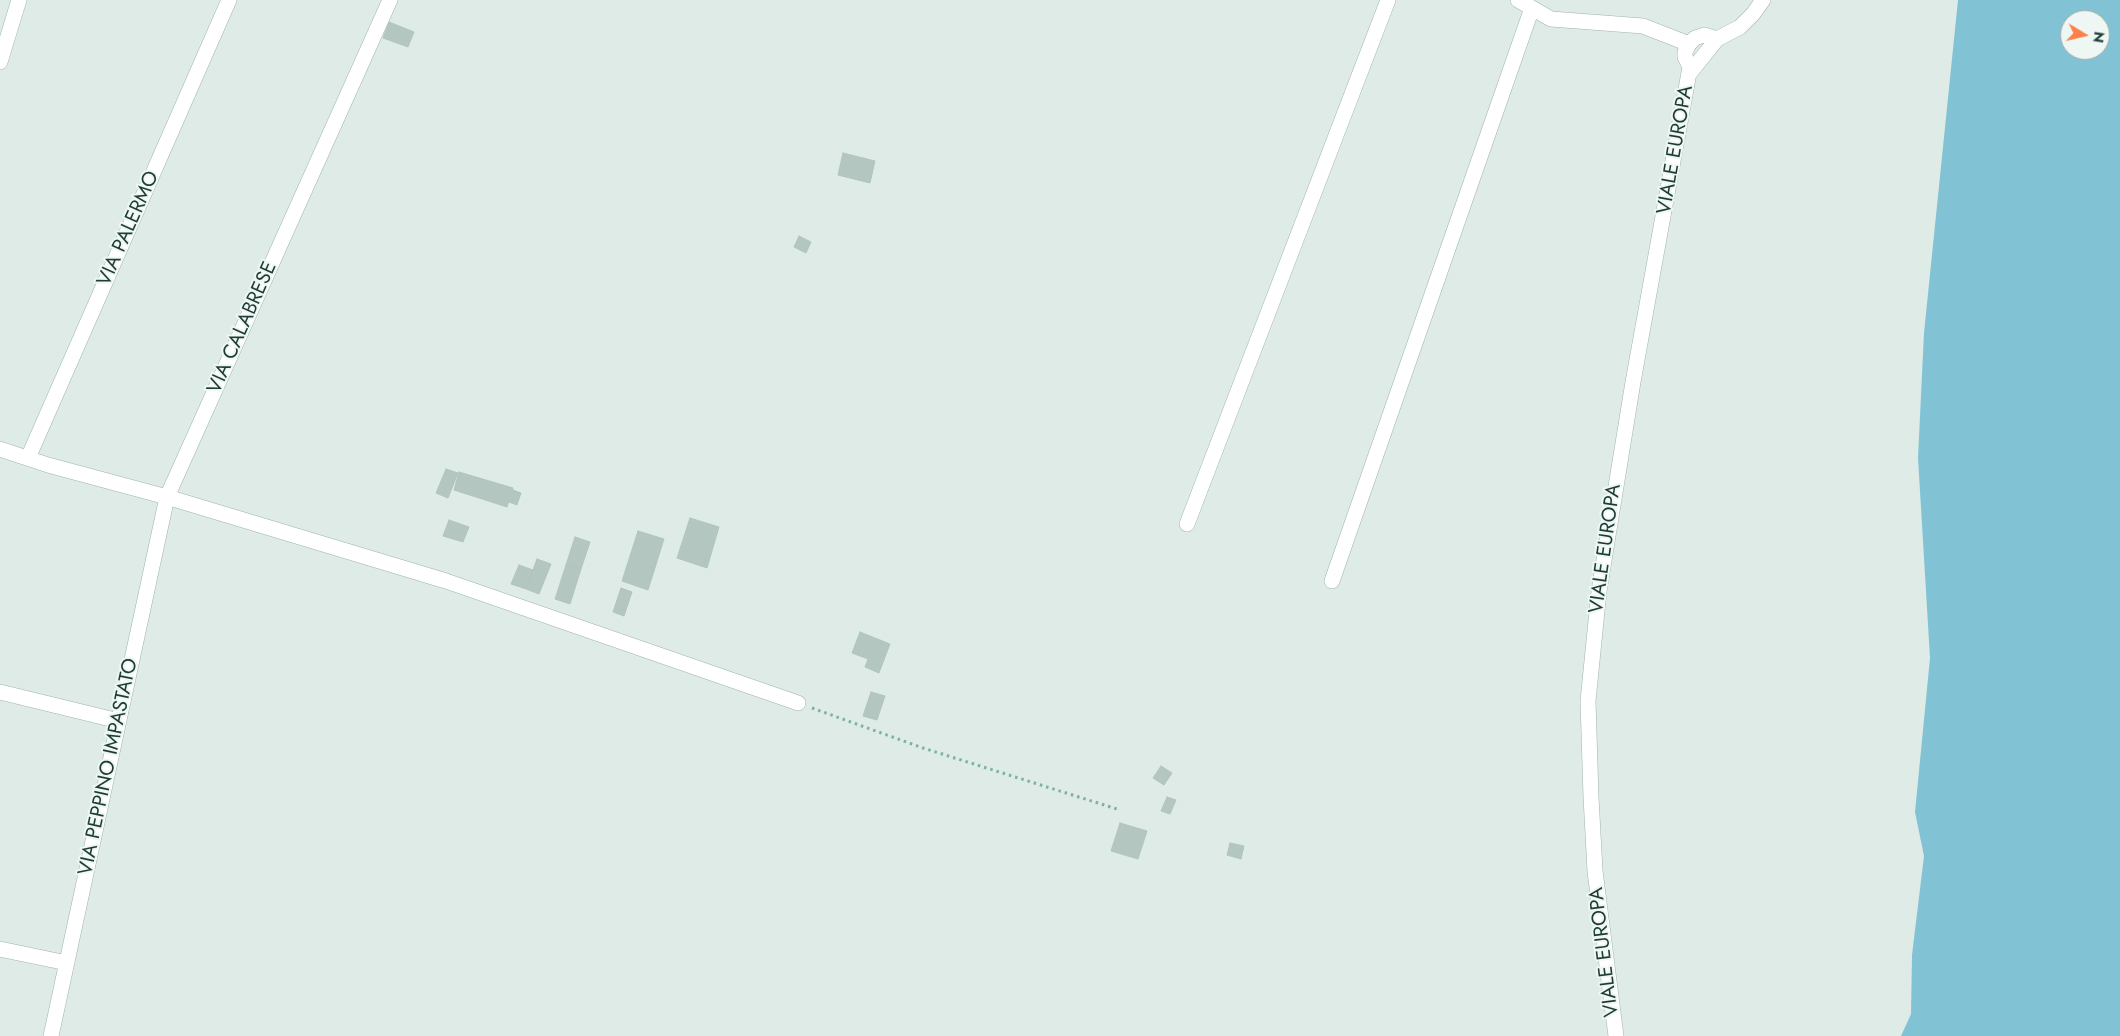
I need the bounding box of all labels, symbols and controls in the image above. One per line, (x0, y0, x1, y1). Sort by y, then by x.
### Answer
north arrow (2060, 10, 2110, 60)
text: N (2088, 30, 2110, 44)
street label: VIALE EUROPA (1653, 84, 1699, 216)
street label: VIA PALERMO (93, 168, 165, 290)
street label: VIA CALABRESE (203, 258, 283, 398)
street label: VIALE EUROPA (1585, 483, 1627, 615)
street label: VIA PEPPINO IMPASTATO (74, 656, 144, 878)
street label: VIALE EUROPA (1585, 886, 1625, 1018)

